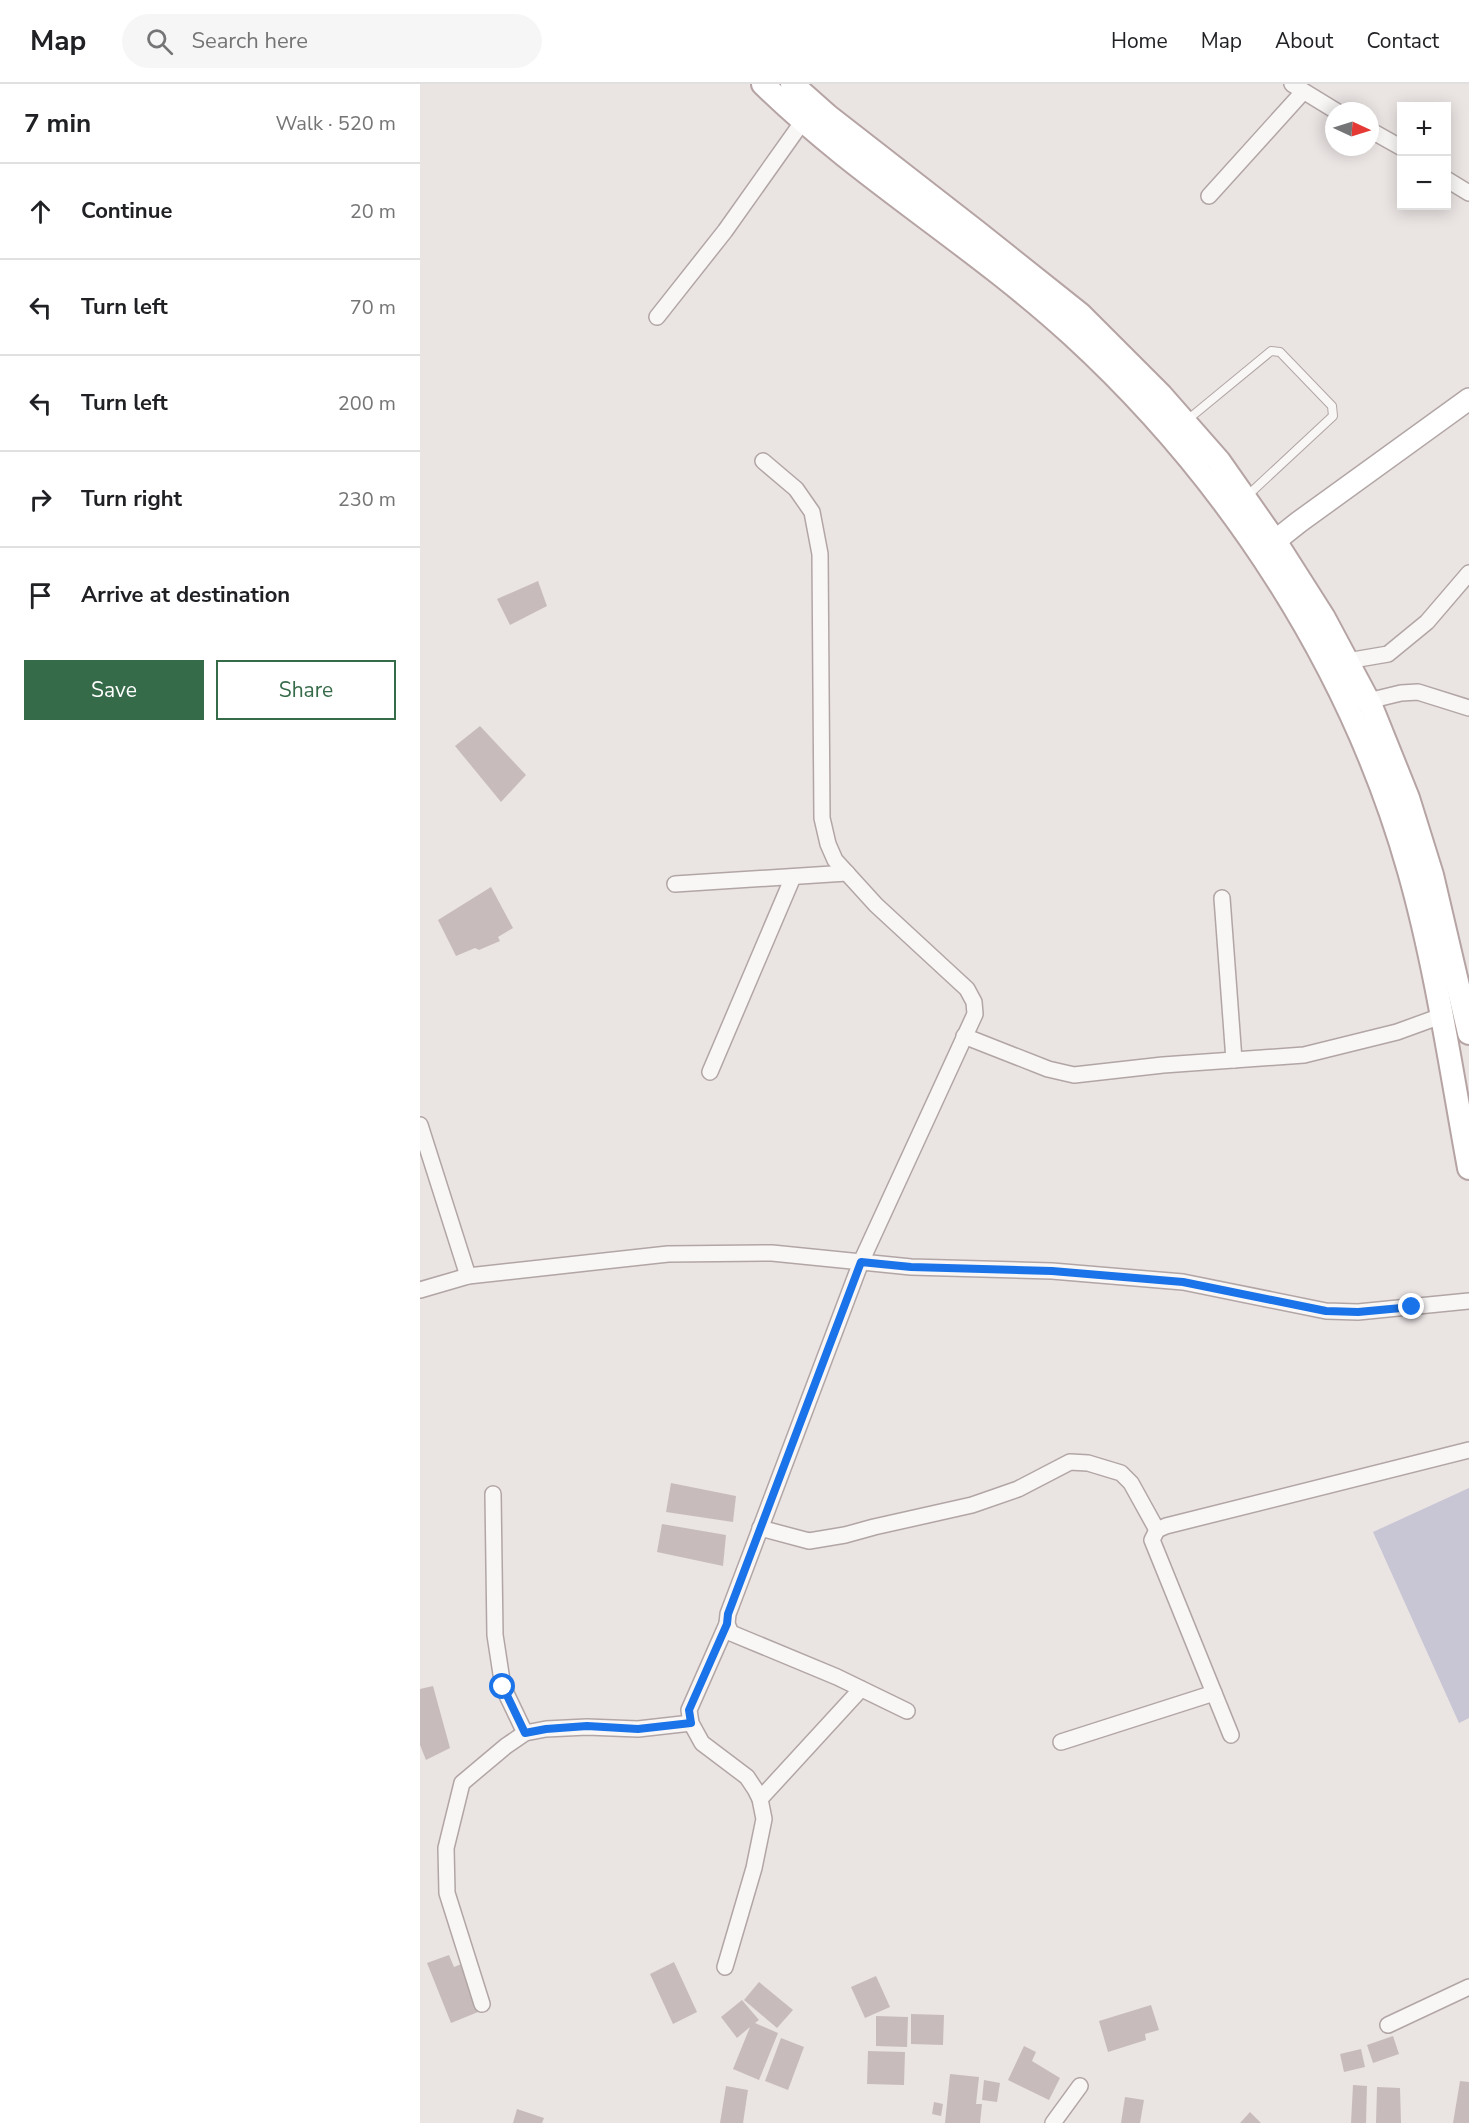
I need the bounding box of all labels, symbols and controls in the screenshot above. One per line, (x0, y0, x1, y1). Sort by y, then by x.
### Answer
search box (122, 14, 542, 68)
text: Map (30, 22, 86, 60)
icon: search (143, 25, 176, 58)
text: Search here (191, 26, 308, 56)
text: Home (1111, 27, 1168, 55)
text: Map (1201, 27, 1242, 55)
text: About (1275, 27, 1333, 55)
text: Contact (1366, 27, 1439, 55)
north arrow (1325, 102, 1379, 156)
map controls (1397, 102, 1451, 210)
button: + (1397, 102, 1451, 156)
text: 7 min (24, 106, 91, 141)
text: Walk · 520 m (276, 110, 396, 137)
button: − (1397, 156, 1451, 210)
icon: ahead (24, 195, 57, 228)
text: Continue (81, 196, 172, 226)
text: 20 m (350, 198, 396, 225)
icon: left (24, 291, 57, 324)
text: Turn left (81, 292, 168, 322)
text: 70 m (350, 294, 396, 321)
icon: left (24, 387, 57, 420)
text: Turn left (81, 388, 168, 418)
text: 200 m (338, 390, 396, 417)
icon: right (24, 483, 57, 516)
text: Turn right (81, 484, 182, 514)
text: 230 m (338, 486, 396, 513)
icon: arrive (24, 579, 57, 612)
text: Arrive at destination (81, 580, 290, 610)
button: Save (24, 660, 204, 720)
button: Share (216, 660, 396, 720)
route end (1398, 1293, 1424, 1319)
route start (489, 1673, 515, 1699)

